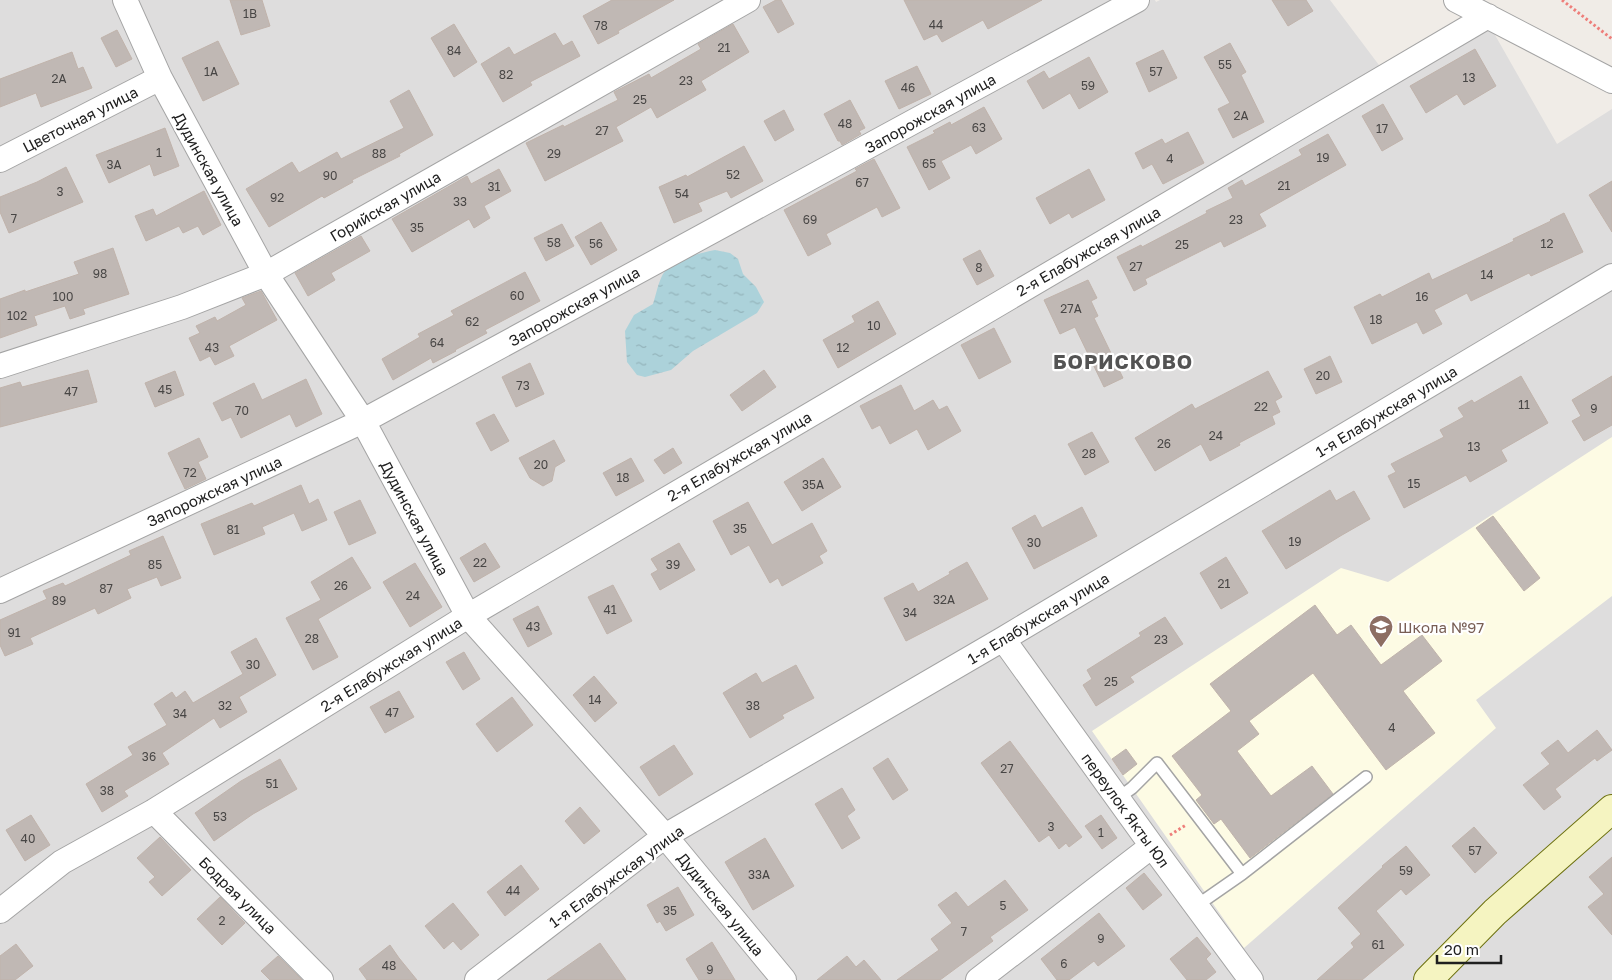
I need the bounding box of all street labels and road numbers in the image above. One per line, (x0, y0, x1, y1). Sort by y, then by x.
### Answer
street label: Запорожская улица (861, 69, 999, 157)
street label: Цветочная улица (19, 82, 141, 156)
street label: Дудинская улица (170, 109, 248, 229)
street label: Горийская улица (327, 167, 443, 245)
street label: 2-я Елабужская улица (1013, 202, 1163, 300)
street label: Запорожская улица (505, 262, 643, 350)
street label: 1-я Елабужская улица (1312, 362, 1460, 460)
street label: 2-я Елабужская улица (664, 407, 814, 505)
street label: Запорожская улица (144, 452, 284, 530)
street label: Дудинская улица (377, 458, 453, 578)
street label: 1-я Елабужская улица (964, 569, 1112, 667)
street label: 2-я Елабужская улица (317, 613, 465, 715)
street label: переулок Якты Юл (1078, 749, 1174, 871)
street label: 1-я Елабужская улица (545, 821, 687, 931)
street label: Дудинская улица (674, 849, 768, 959)
street label: Бодрая улица (196, 853, 280, 937)

